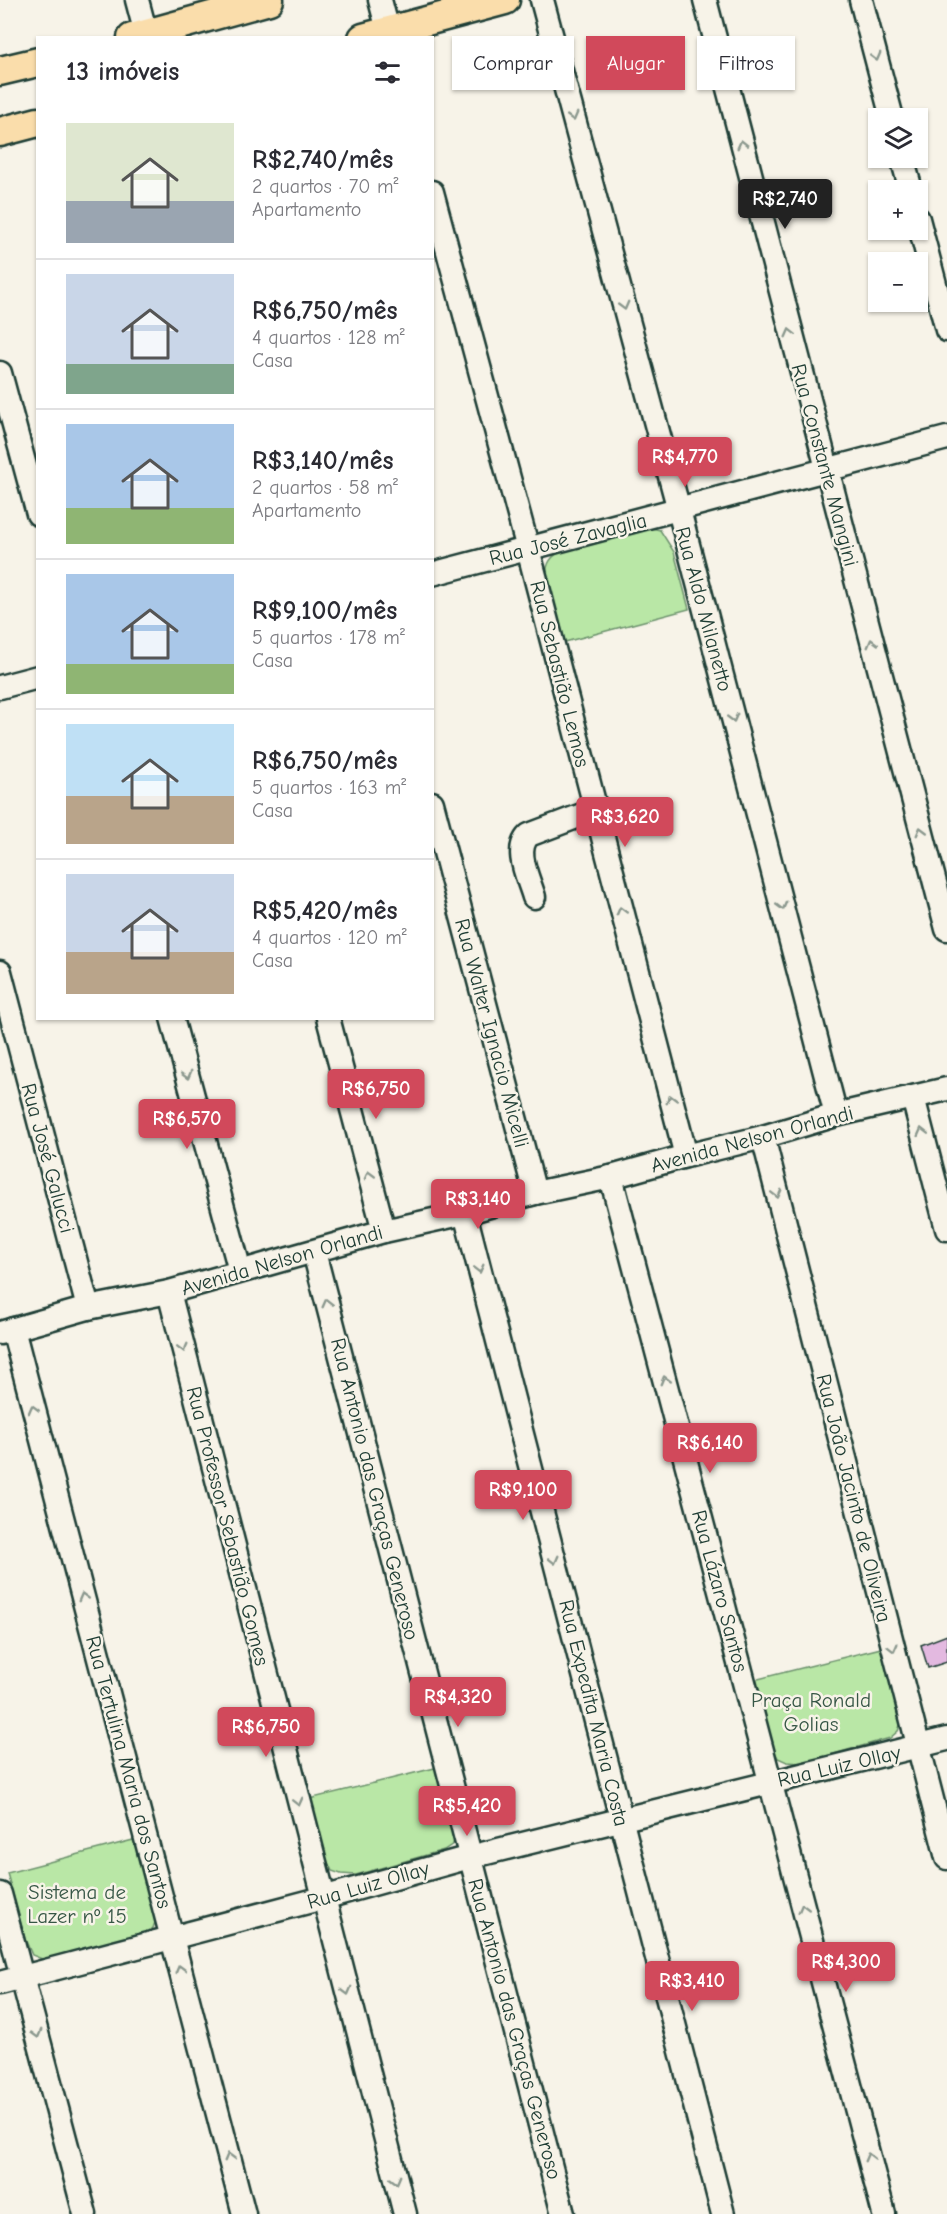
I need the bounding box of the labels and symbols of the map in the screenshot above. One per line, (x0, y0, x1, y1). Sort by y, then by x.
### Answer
one-way arrow (868, 51, 881, 61)
one-way arrow (566, 112, 579, 122)
one-way arrow (736, 139, 749, 149)
pin: R$2,740 (730, 179, 840, 230)
one-way arrow (617, 300, 629, 311)
one-way arrow (785, 328, 798, 338)
street label: Rua Constante Mangini (786, 361, 864, 569)
pin: R$4,770 (630, 437, 740, 488)
street label: Rua José Zavaglia (487, 508, 649, 570)
street label: Rua Aldo Milanetto (670, 524, 738, 694)
street label: Rua Sebastião Lemos (525, 578, 595, 770)
one-way arrow (866, 638, 879, 648)
one-way arrow (725, 712, 738, 722)
pin: R$3,620 (570, 797, 680, 848)
one-way arrow (916, 827, 929, 837)
one-way arrow (774, 901, 787, 911)
one-way arrow (616, 906, 628, 916)
street label: Rua Walter Ignacio Micelli (450, 916, 534, 1150)
pin: R$6,750 (321, 1069, 431, 1120)
one-way arrow (180, 1070, 193, 1080)
street label: Rua José Galucci (16, 1080, 80, 1236)
one-way arrow (665, 1094, 678, 1104)
pin: R$6,570 (132, 1099, 242, 1150)
street label: Avenida Nelson Orlandi (648, 1100, 856, 1178)
one-way arrow (917, 1127, 929, 1138)
one-way arrow (364, 1170, 377, 1180)
pin: R$3,140 (423, 1179, 533, 1230)
one-way arrow (770, 1189, 783, 1199)
street label: Avenida Nelson Orlandi (178, 1220, 386, 1300)
one-way arrow (472, 1264, 485, 1274)
one-way arrow (322, 1299, 335, 1309)
street label: Rua Antonio das Graças Generoso (326, 1335, 424, 1643)
one-way arrow (176, 1343, 189, 1353)
street label: Rua João Jacinto de Oliveira (811, 1371, 897, 1625)
one-way arrow (659, 1375, 672, 1385)
street label: Rua Professor Sebastião Gomes (182, 1384, 274, 1668)
one-way arrow (28, 1404, 41, 1414)
pin: R$6,140 (655, 1423, 765, 1474)
pin: R$9,100 (468, 1470, 578, 1521)
street label: Rua Lázaro Santos (687, 1507, 753, 1675)
one-way arrow (547, 1554, 559, 1565)
one-way arrow (78, 1592, 90, 1603)
street label: Rua Expedita Maria Costa (554, 1597, 634, 1829)
street label: Rua Tertulina Maria dos Santos (81, 1633, 177, 1911)
one-way arrow (885, 1642, 898, 1652)
pin: R$4,320 (403, 1677, 513, 1728)
park label: Praça Ronald Golias (751, 1688, 871, 1736)
pin: R$6,750 (211, 1707, 321, 1758)
street label: Rua Luiz Ollay (775, 1740, 904, 1792)
pin: R$5,420 (412, 1786, 522, 1837)
one-way arrow (291, 1797, 304, 1807)
street label: Rua Luiz Ollay (304, 1856, 432, 1914)
street label: Rua Antonio das Graças Generoso (463, 1876, 567, 2182)
park label: Sistema de Lazer nº 15 (27, 1880, 127, 1928)
one-way arrow (798, 1903, 811, 1913)
pin: R$4,300 (791, 1942, 901, 1993)
pin: R$3,410 (637, 1961, 747, 2012)
one-way arrow (175, 1964, 188, 1974)
one-way arrow (339, 1986, 352, 1996)
one-way arrow (29, 2029, 42, 2039)
one-way arrow (224, 2153, 237, 2163)
one-way arrow (863, 2153, 876, 2163)
one-way arrow (388, 2174, 401, 2184)

